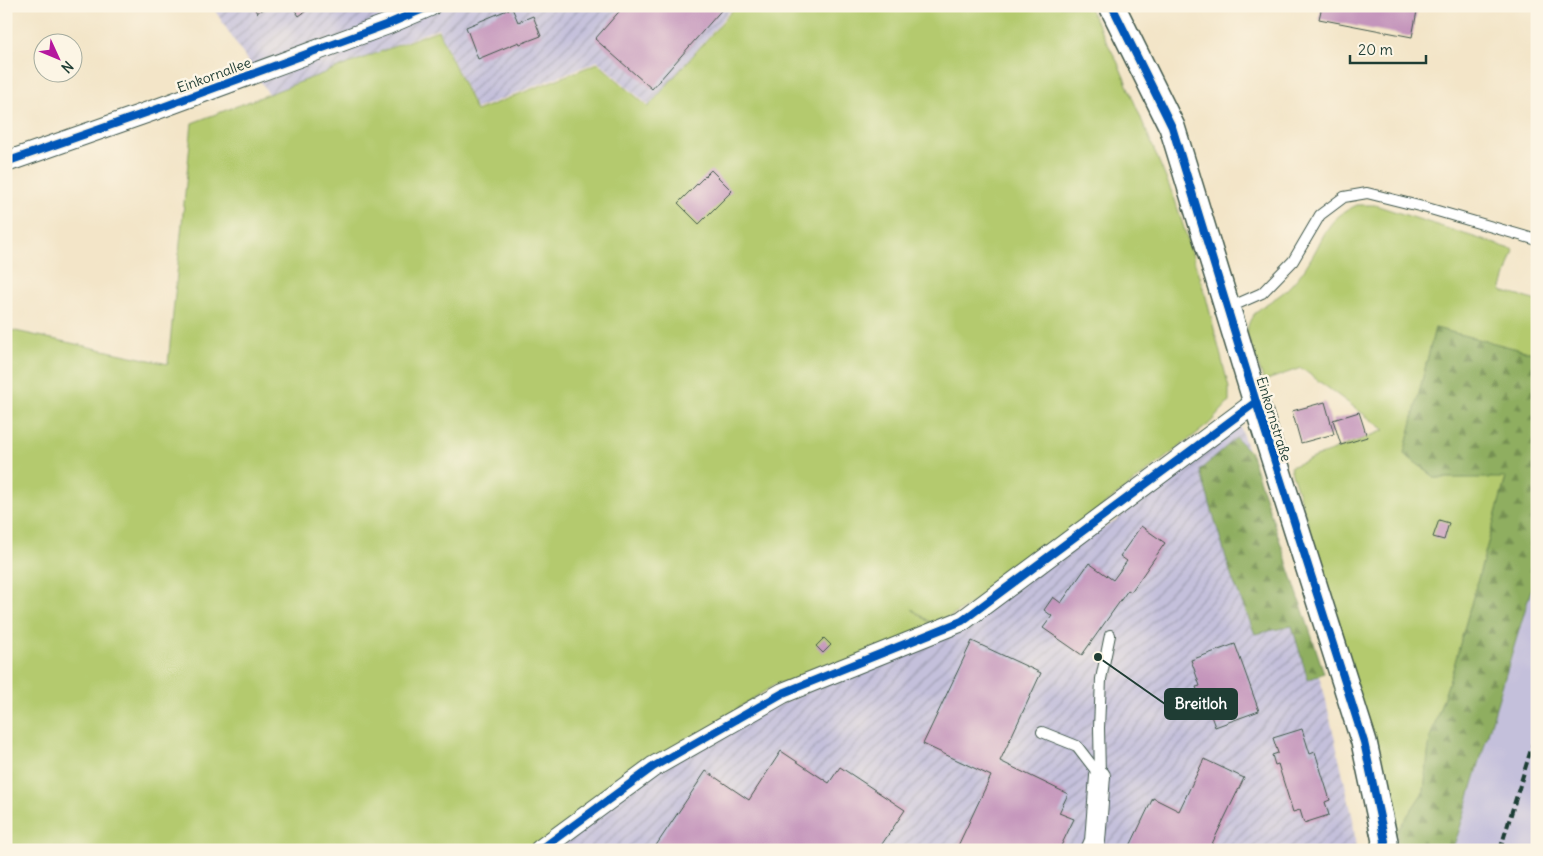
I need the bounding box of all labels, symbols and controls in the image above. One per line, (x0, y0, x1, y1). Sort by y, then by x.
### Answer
north arrow (32, 32, 82, 82)
scale bar (1350, 32, 1427, 64)
text: 20 m (1358, 40, 1393, 59)
street label: Einkornallee (174, 53, 254, 97)
text: N (58, 57, 77, 77)
street label: Einkornstraße (1253, 374, 1295, 464)
callout: Breitloh (1165, 689, 1237, 719)
text: Breitloh (1175, 694, 1228, 713)

